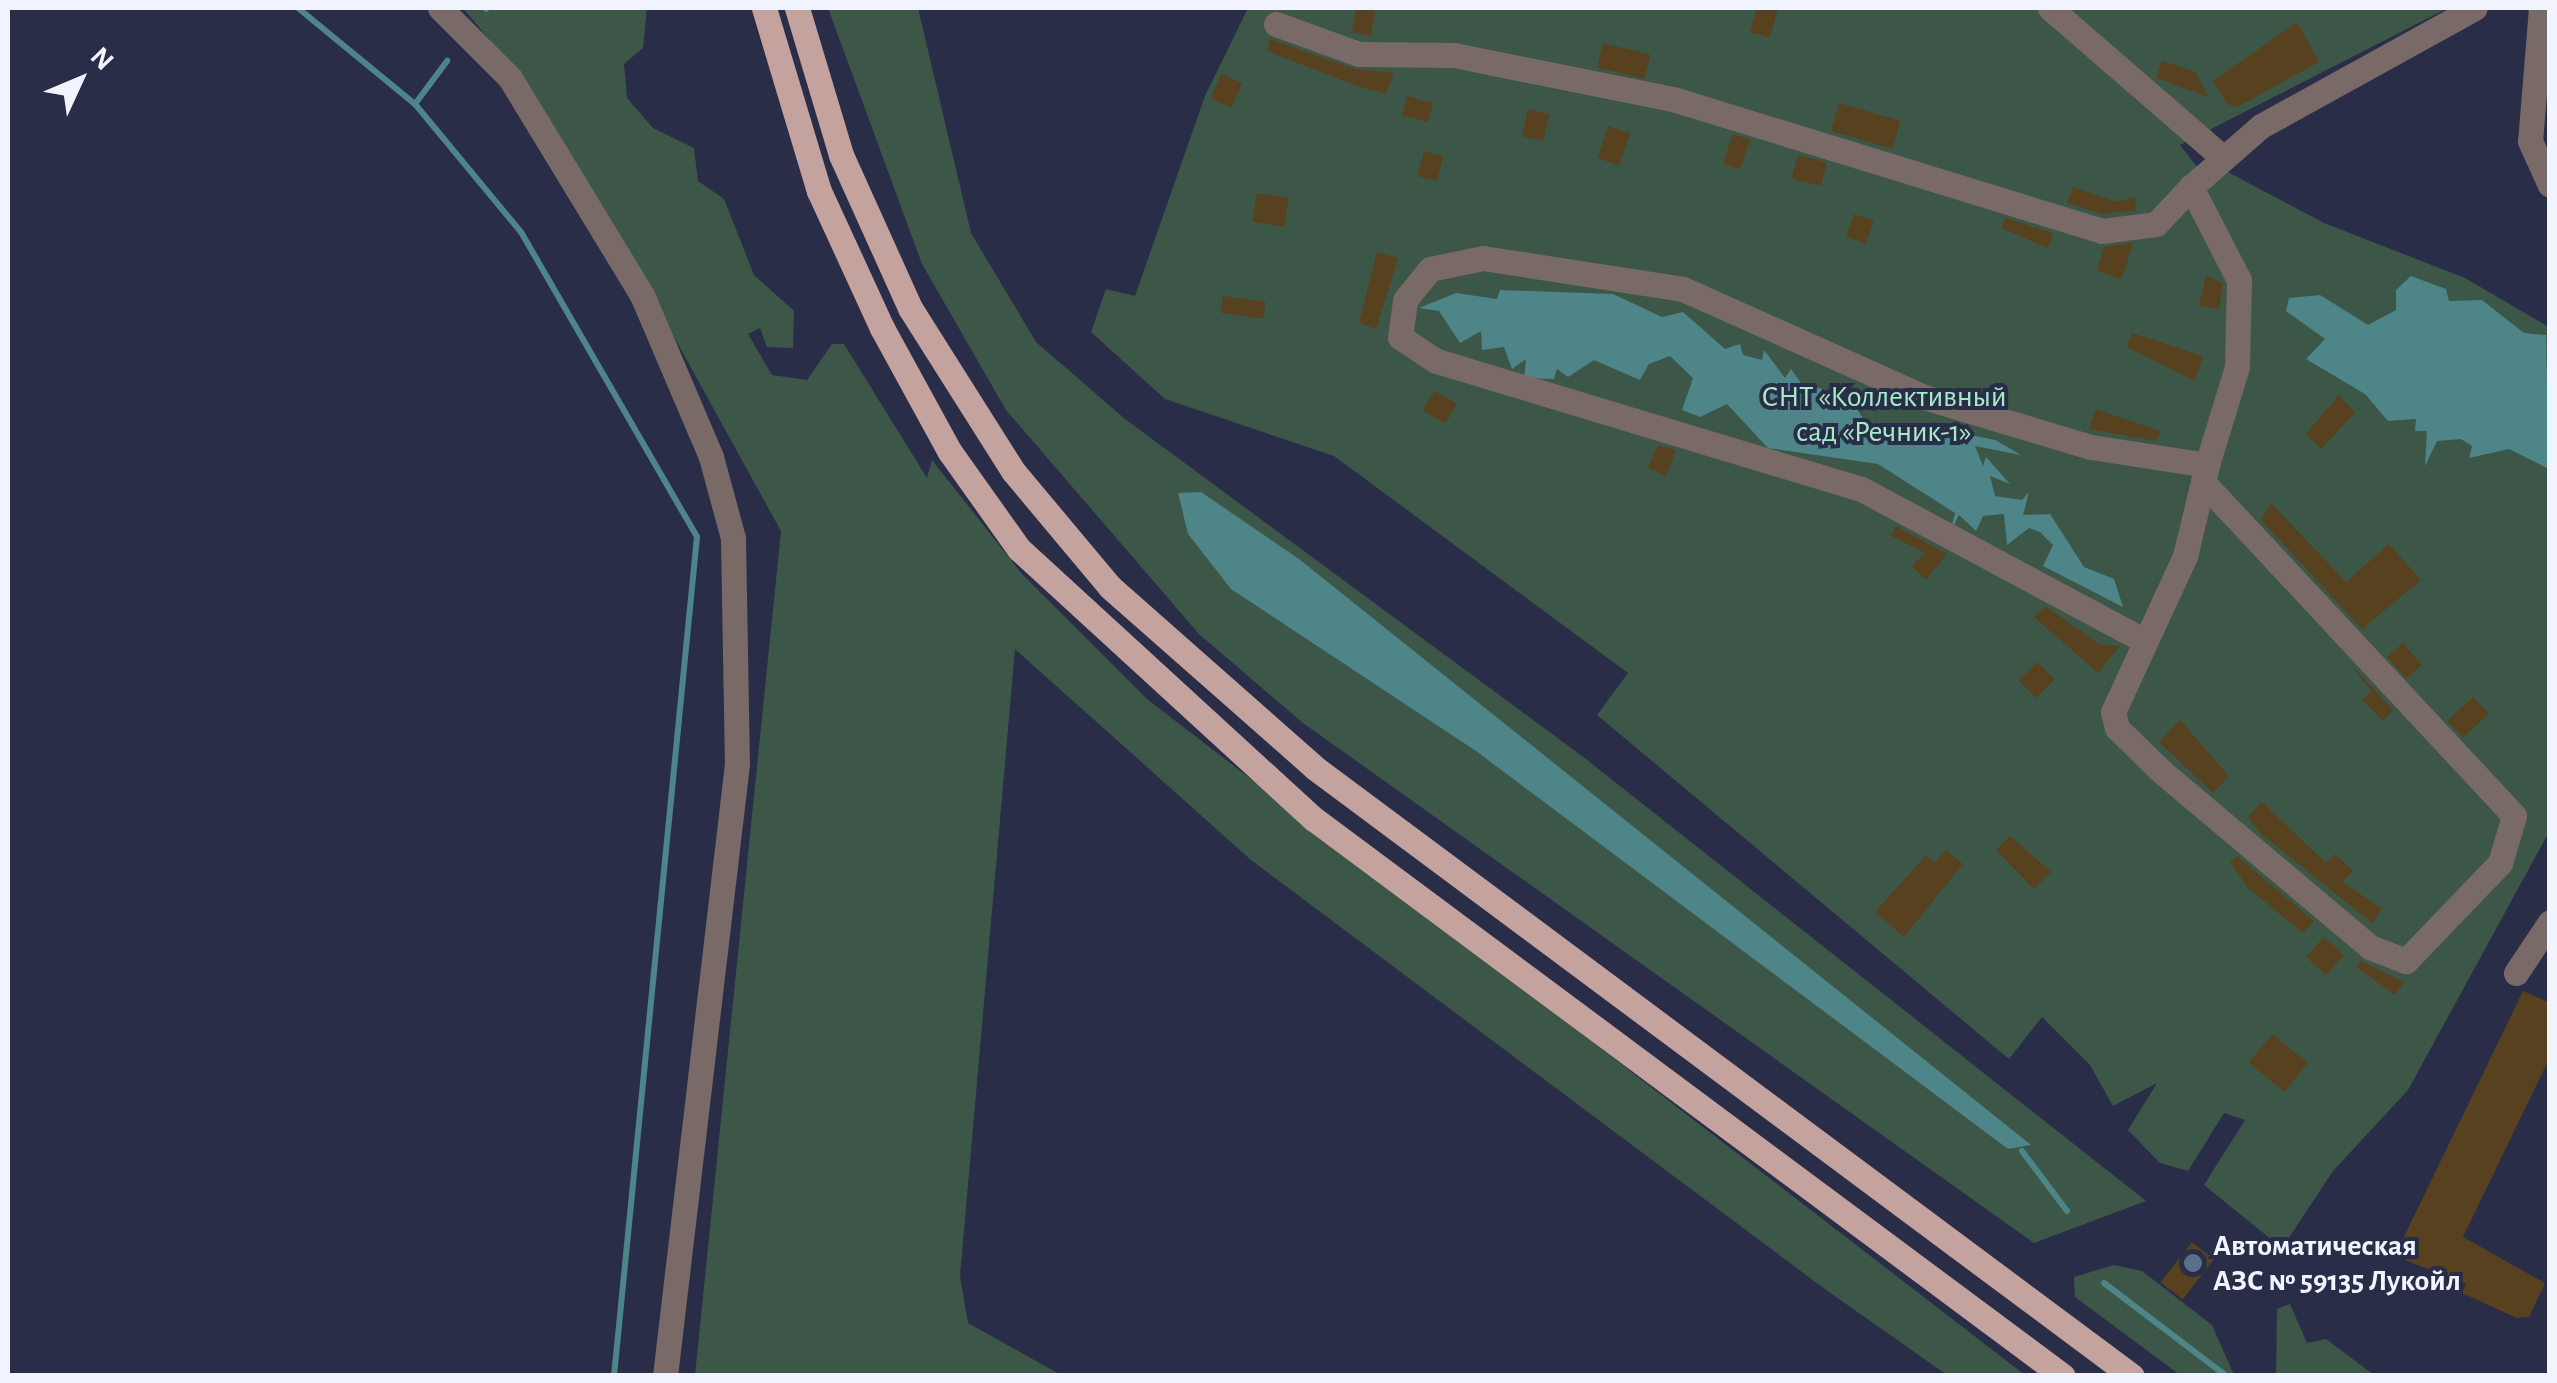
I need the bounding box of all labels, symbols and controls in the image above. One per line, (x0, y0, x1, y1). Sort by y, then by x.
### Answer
north arrow (30, 30, 130, 130)
text: N (85, 42, 118, 76)
park label: СНТ «Коллективный сад «Речник-1» (1761, 379, 2007, 450)
place label: Автоматическая АЗС № 59135 Лукойл (2213, 1228, 2461, 1298)
marker: Автоматическая АЗС № 59135 Лукойл (2182, 1252, 2204, 1274)

